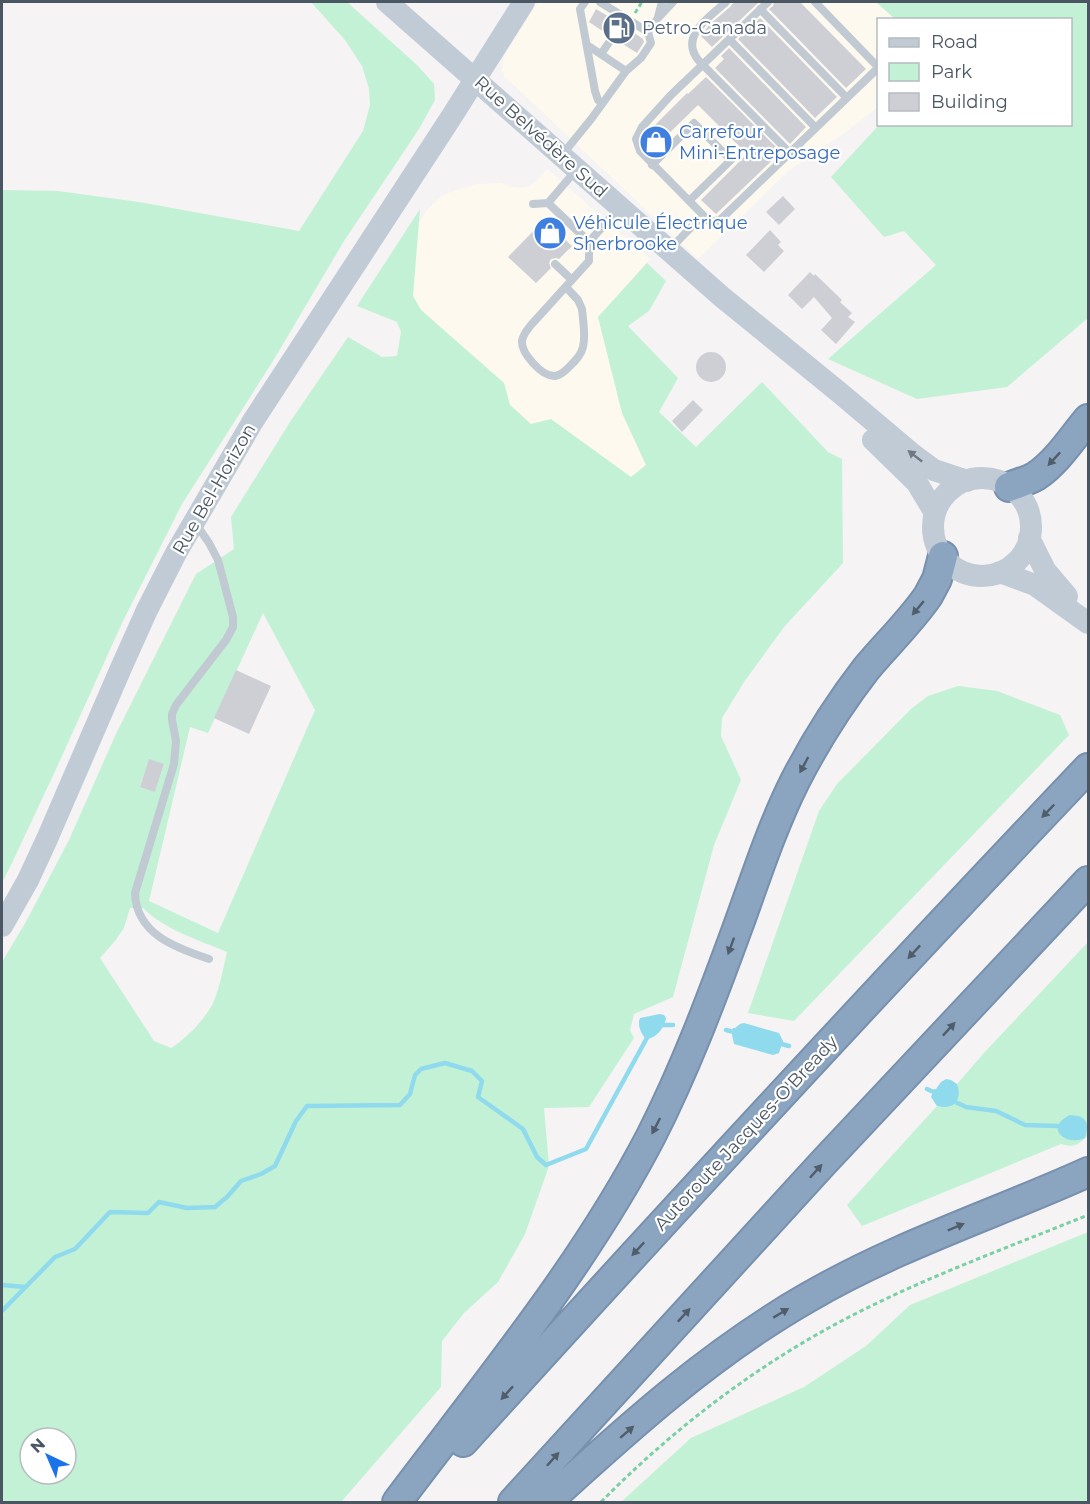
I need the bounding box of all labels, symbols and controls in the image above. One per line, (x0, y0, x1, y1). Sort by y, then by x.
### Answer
fuel station icon: Petro-Canada (601, 10, 637, 46)
place label: Petro-Canada (642, 17, 767, 39)
legend (877, 18, 1072, 126)
text: Road (931, 31, 978, 53)
text: Park (931, 61, 972, 83)
street label: Rue Belvédère Sud (470, 71, 612, 203)
text: Building (931, 91, 1008, 113)
place label: Carrefour Mini-Entreposage (679, 121, 841, 164)
shop icon: Carrefour Mini-Entreposage (638, 124, 674, 160)
place label: Véhicule Électrique Sherbrooke (573, 212, 748, 255)
shop icon: Véhicule Électrique Sherbrooke (532, 215, 568, 251)
street label: Rue Bel-Horizon (168, 420, 260, 558)
one-way arrow (907, 450, 923, 463)
one-way arrow (1047, 452, 1061, 467)
one-way arrow (912, 600, 925, 615)
one-way arrow (799, 757, 808, 774)
one-way arrow (1041, 803, 1055, 818)
one-way arrow (725, 937, 735, 955)
one-way arrow (908, 944, 921, 959)
one-way arrow (942, 1022, 955, 1037)
street label: Autoroute Jacques-O'Bready (650, 1031, 842, 1235)
one-way arrow (651, 1117, 661, 1134)
one-way arrow (809, 1164, 823, 1179)
one-way arrow (947, 1222, 965, 1231)
one-way arrow (632, 1242, 646, 1256)
one-way arrow (677, 1308, 690, 1323)
one-way arrow (773, 1308, 789, 1319)
one-way arrow (501, 1385, 514, 1400)
one-way arrow (619, 1425, 634, 1439)
north arrow (18, 1426, 78, 1486)
text: N (27, 1434, 49, 1457)
one-way arrow (546, 1452, 559, 1467)

